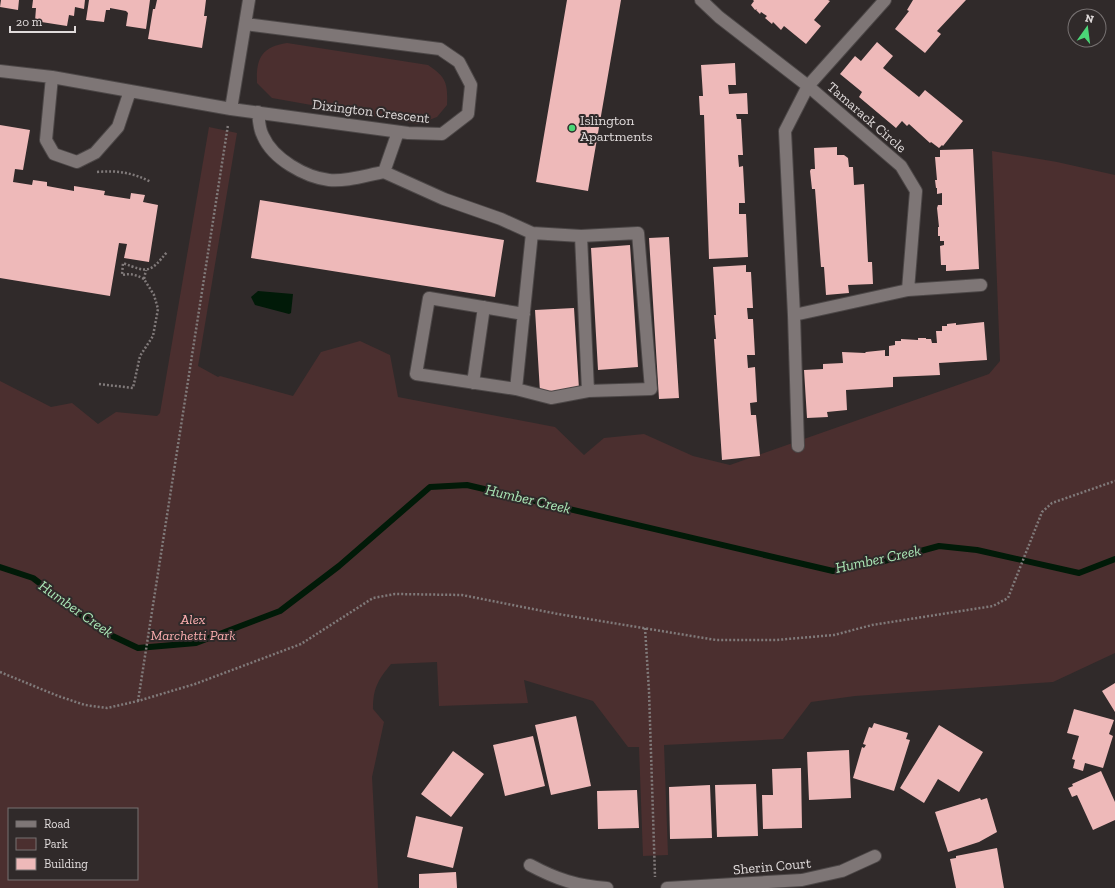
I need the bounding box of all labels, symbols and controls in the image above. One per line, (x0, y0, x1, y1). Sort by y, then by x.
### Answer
scale bar (10, 8, 75, 34)
north arrow (1067, 8, 1107, 48)
text: N (1084, 11, 1096, 26)
text: 20 m (16, 15, 43, 29)
street label: Tamarack Circle (824, 78, 910, 157)
street label: Dixington Crescent (311, 96, 431, 127)
place label: Islington Apartments (580, 112, 653, 145)
marker: Islington Apartments (567, 123, 577, 133)
water label: Humber Creek (484, 480, 573, 518)
water label: Humber Creek (834, 541, 923, 577)
water label: Humber Creek (35, 577, 117, 642)
park label: Alex Marchetti Park (151, 611, 235, 644)
legend (8, 808, 138, 880)
text: Road (44, 817, 70, 831)
text: Park (44, 837, 69, 851)
street label: Sherin Court (732, 855, 812, 878)
text: Building (44, 857, 88, 871)

